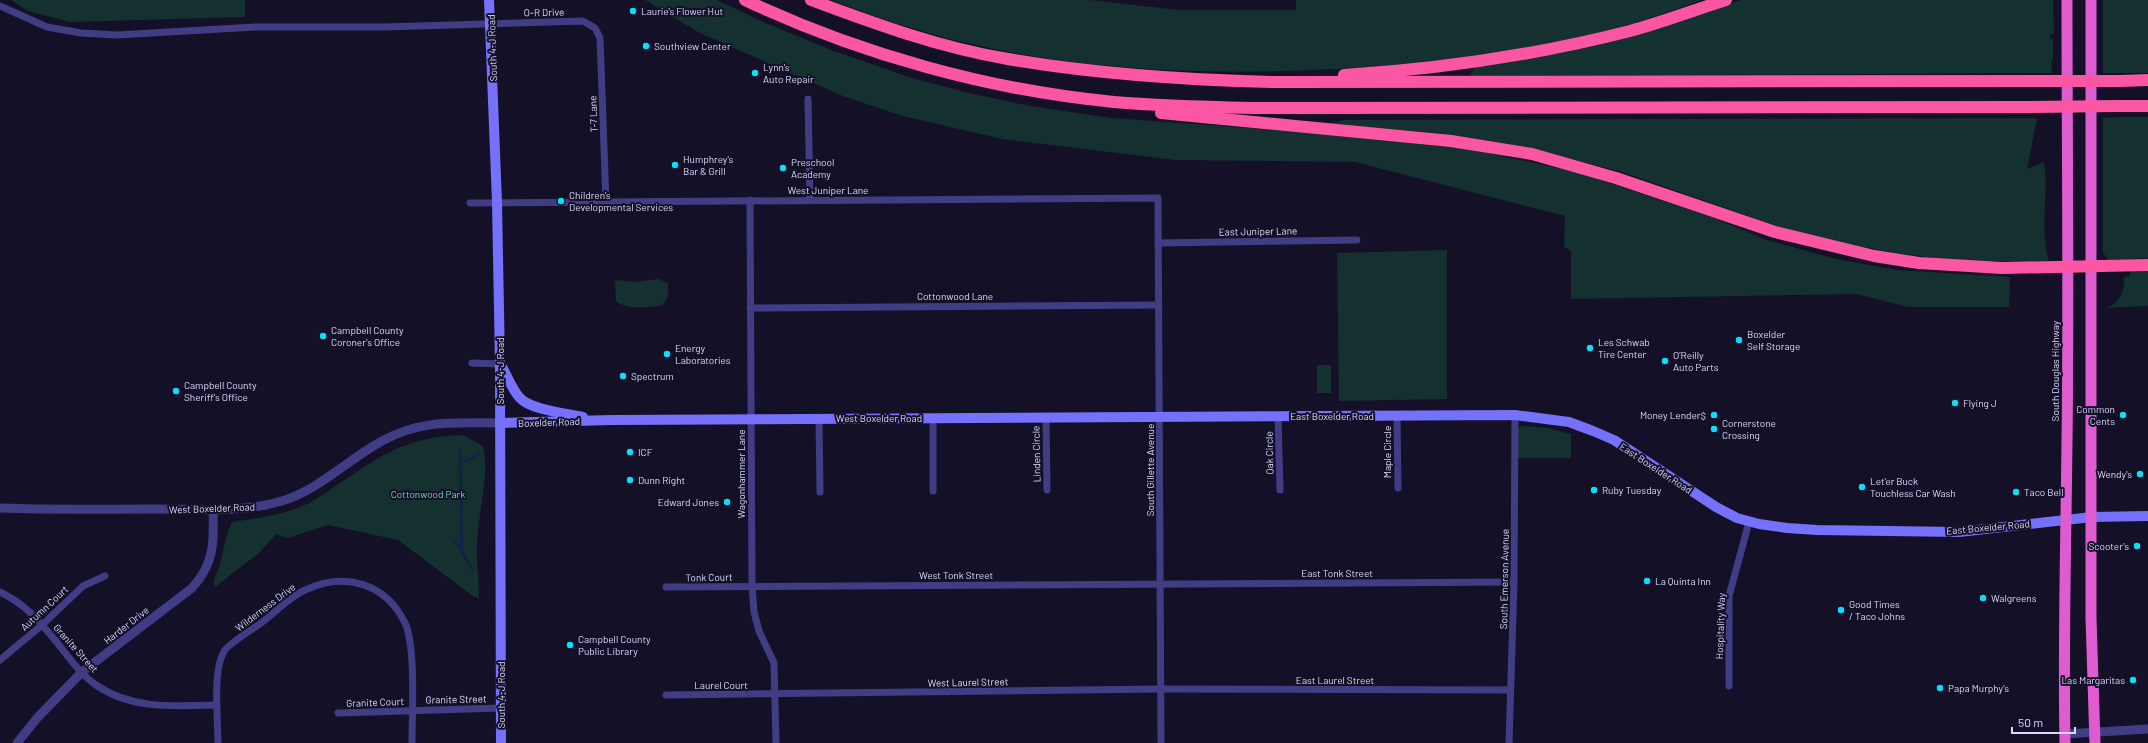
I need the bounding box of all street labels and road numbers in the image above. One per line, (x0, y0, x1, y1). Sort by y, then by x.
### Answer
street label: O-R Drive (524, 6, 564, 18)
street label: South 4-J Road (485, 14, 499, 82)
street label: T-7 Lane (586, 95, 600, 133)
street label: West Juniper Lane (788, 184, 868, 196)
street label: East Juniper Lane (1219, 224, 1297, 238)
street label: Cottonwood Lane (917, 290, 993, 302)
street label: South Douglas Highway (2049, 320, 2061, 421)
street label: South 4-J Road (494, 337, 506, 405)
street label: East Boxelder Road (1290, 410, 1374, 422)
street label: West Boxelder Road (836, 412, 922, 424)
street label: Boxelder Road (518, 415, 580, 429)
street label: South Gillette Avenue (1144, 424, 1156, 516)
street label: Linden Circle (1030, 426, 1042, 482)
street label: Maple Circle (1381, 426, 1393, 478)
street label: Wagonhammer Lane (735, 430, 747, 518)
street label: Oak Circle (1263, 431, 1275, 475)
street label: East Boxelder Road (1618, 440, 1694, 496)
street label: West Boxelder Road (169, 500, 255, 516)
street label: East Boxelder Road (1946, 517, 2030, 537)
street label: South Emerson Avenue (1497, 529, 1511, 629)
street label: East Tonk Street (1301, 567, 1373, 579)
street label: West Tonk Street (919, 569, 993, 581)
street label: Tonk Court (685, 571, 733, 583)
street label: Wilderness Drive (232, 580, 298, 634)
street label: Autumn Court (18, 583, 70, 633)
street label: Hospitality Way (1713, 592, 1727, 660)
street label: Harder Drive (101, 604, 151, 646)
street label: Granite Street (51, 621, 101, 675)
street label: South 4-J Road (495, 661, 507, 729)
street label: East Laurel Street (1296, 674, 1374, 686)
street label: West Laurel Street (928, 675, 1009, 689)
street label: Laurel Court (694, 679, 748, 691)
street label: Granite Street (425, 692, 487, 706)
street label: Granite Court (346, 695, 405, 709)

